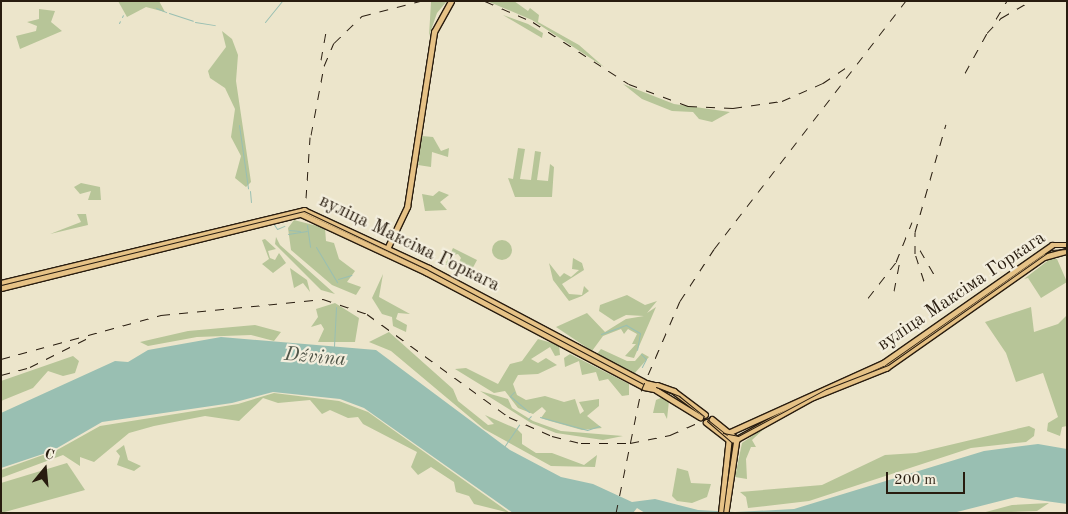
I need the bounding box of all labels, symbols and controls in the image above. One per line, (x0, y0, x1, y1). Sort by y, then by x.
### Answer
street label: вуліца Максіма Горкага (315, 190, 503, 298)
street label: вуліца Максіма Горкага (874, 227, 1050, 357)
water label: Dźvina (283, 343, 347, 373)
north arrow (20, 444, 70, 494)
text: С (43, 447, 56, 463)
scale bar (888, 462, 967, 494)
text: 200 m (894, 473, 936, 488)

